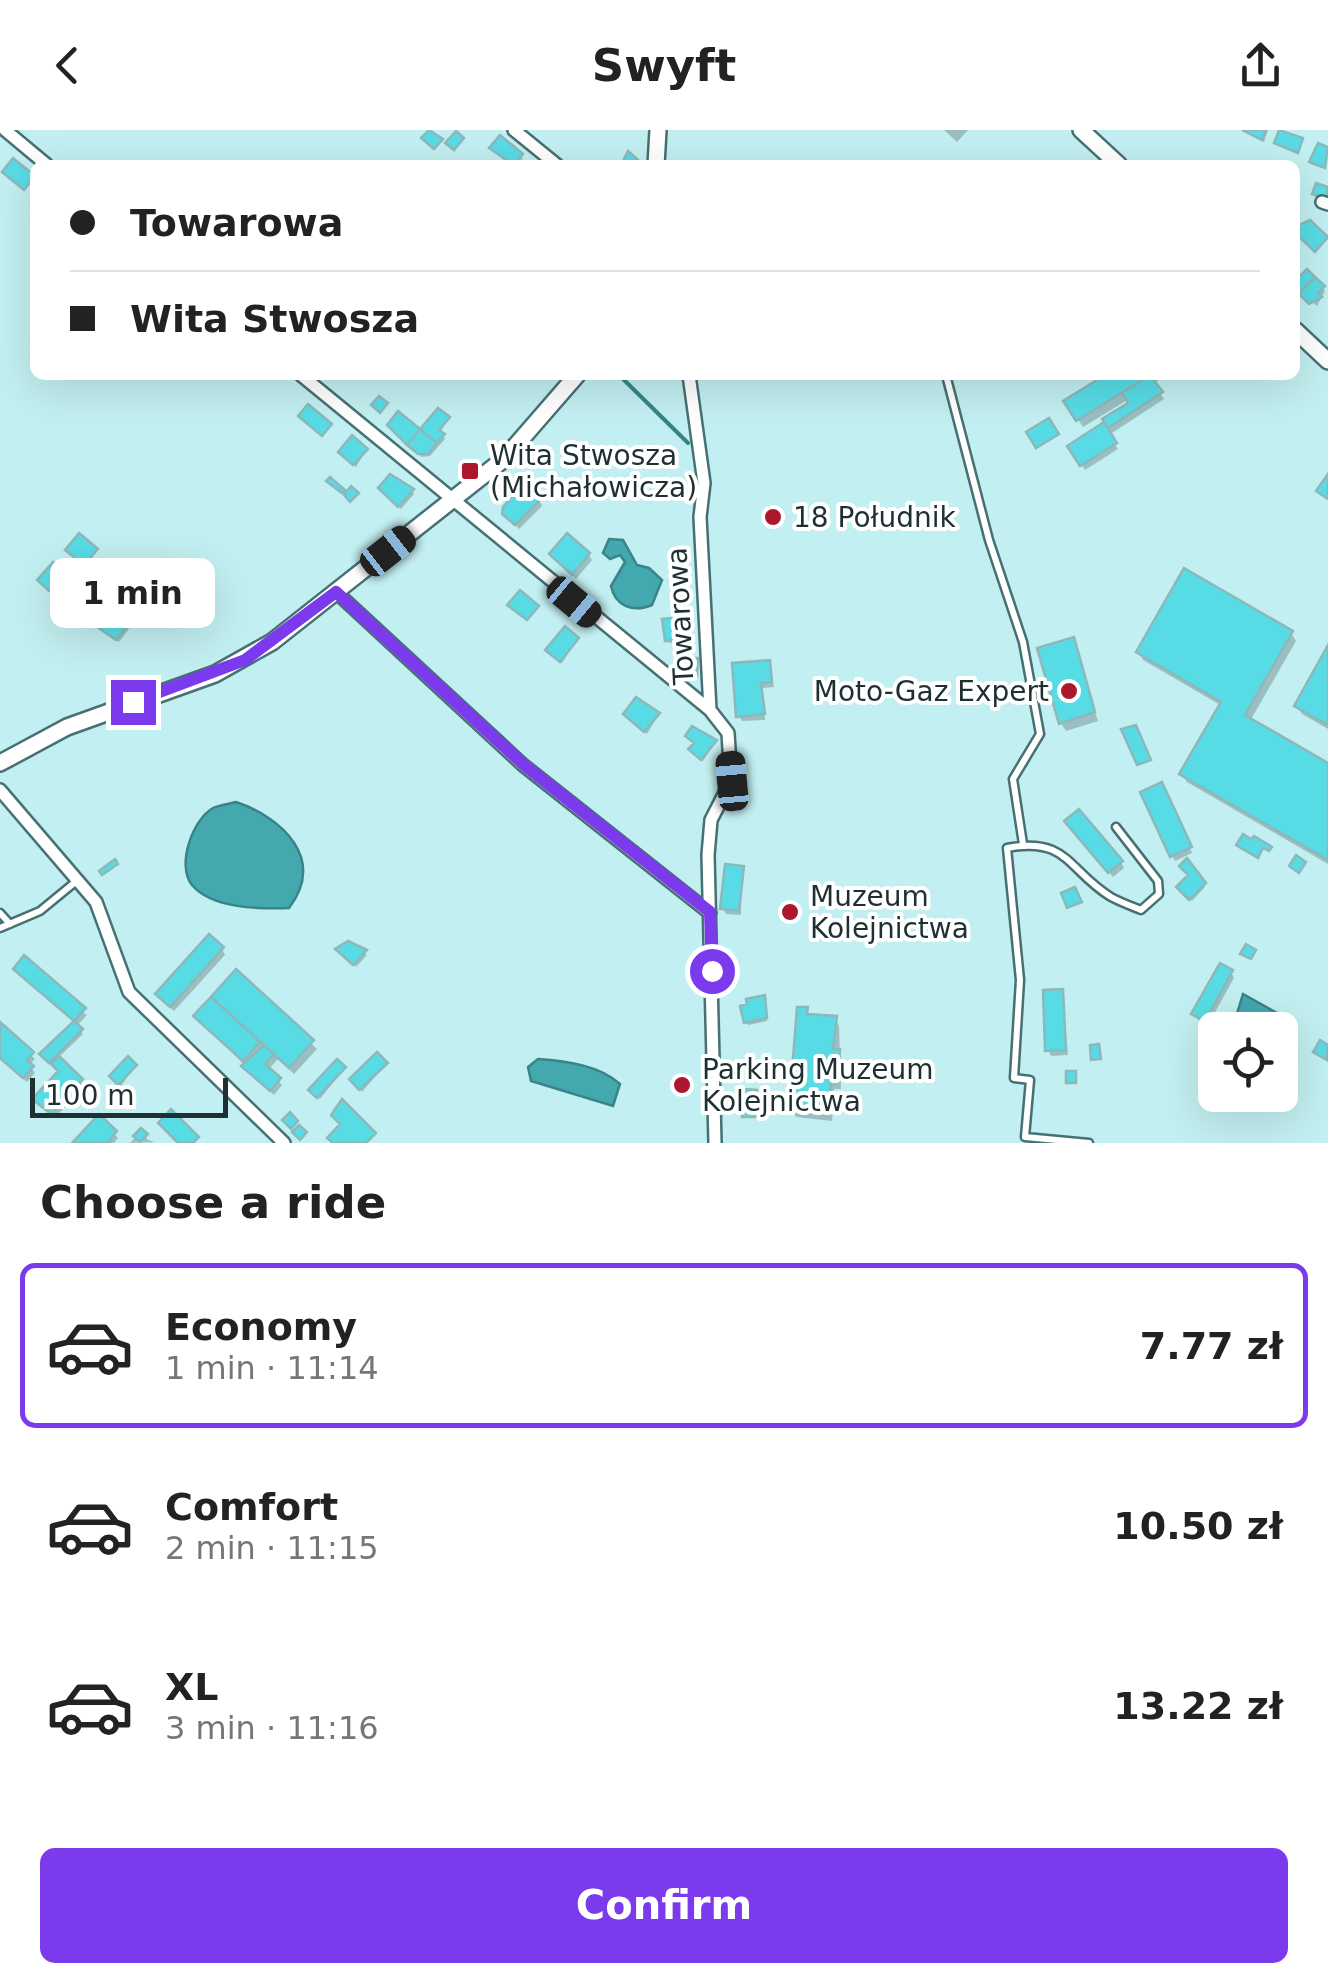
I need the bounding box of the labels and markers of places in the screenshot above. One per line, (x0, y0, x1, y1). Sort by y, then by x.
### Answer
place label: Wita Stwosza (Michałowicza) (490, 439, 697, 504)
marker: Wita Stwosza (Michałowicza) (459, 460, 481, 482)
place label: 18 Południk (793, 501, 957, 534)
marker: 18 Południk (762, 506, 784, 528)
place label: Moto-Gaz Expert (814, 675, 1049, 708)
marker: Moto-Gaz Expert (1058, 680, 1080, 702)
place label: Muzeum Kolejnictwa (810, 880, 969, 945)
marker: Muzeum Kolejnictwa (779, 901, 801, 923)
place label: Parking Muzeum Kolejnictwa (702, 1053, 934, 1118)
marker: Parking Muzeum Kolejnictwa (671, 1074, 693, 1096)

